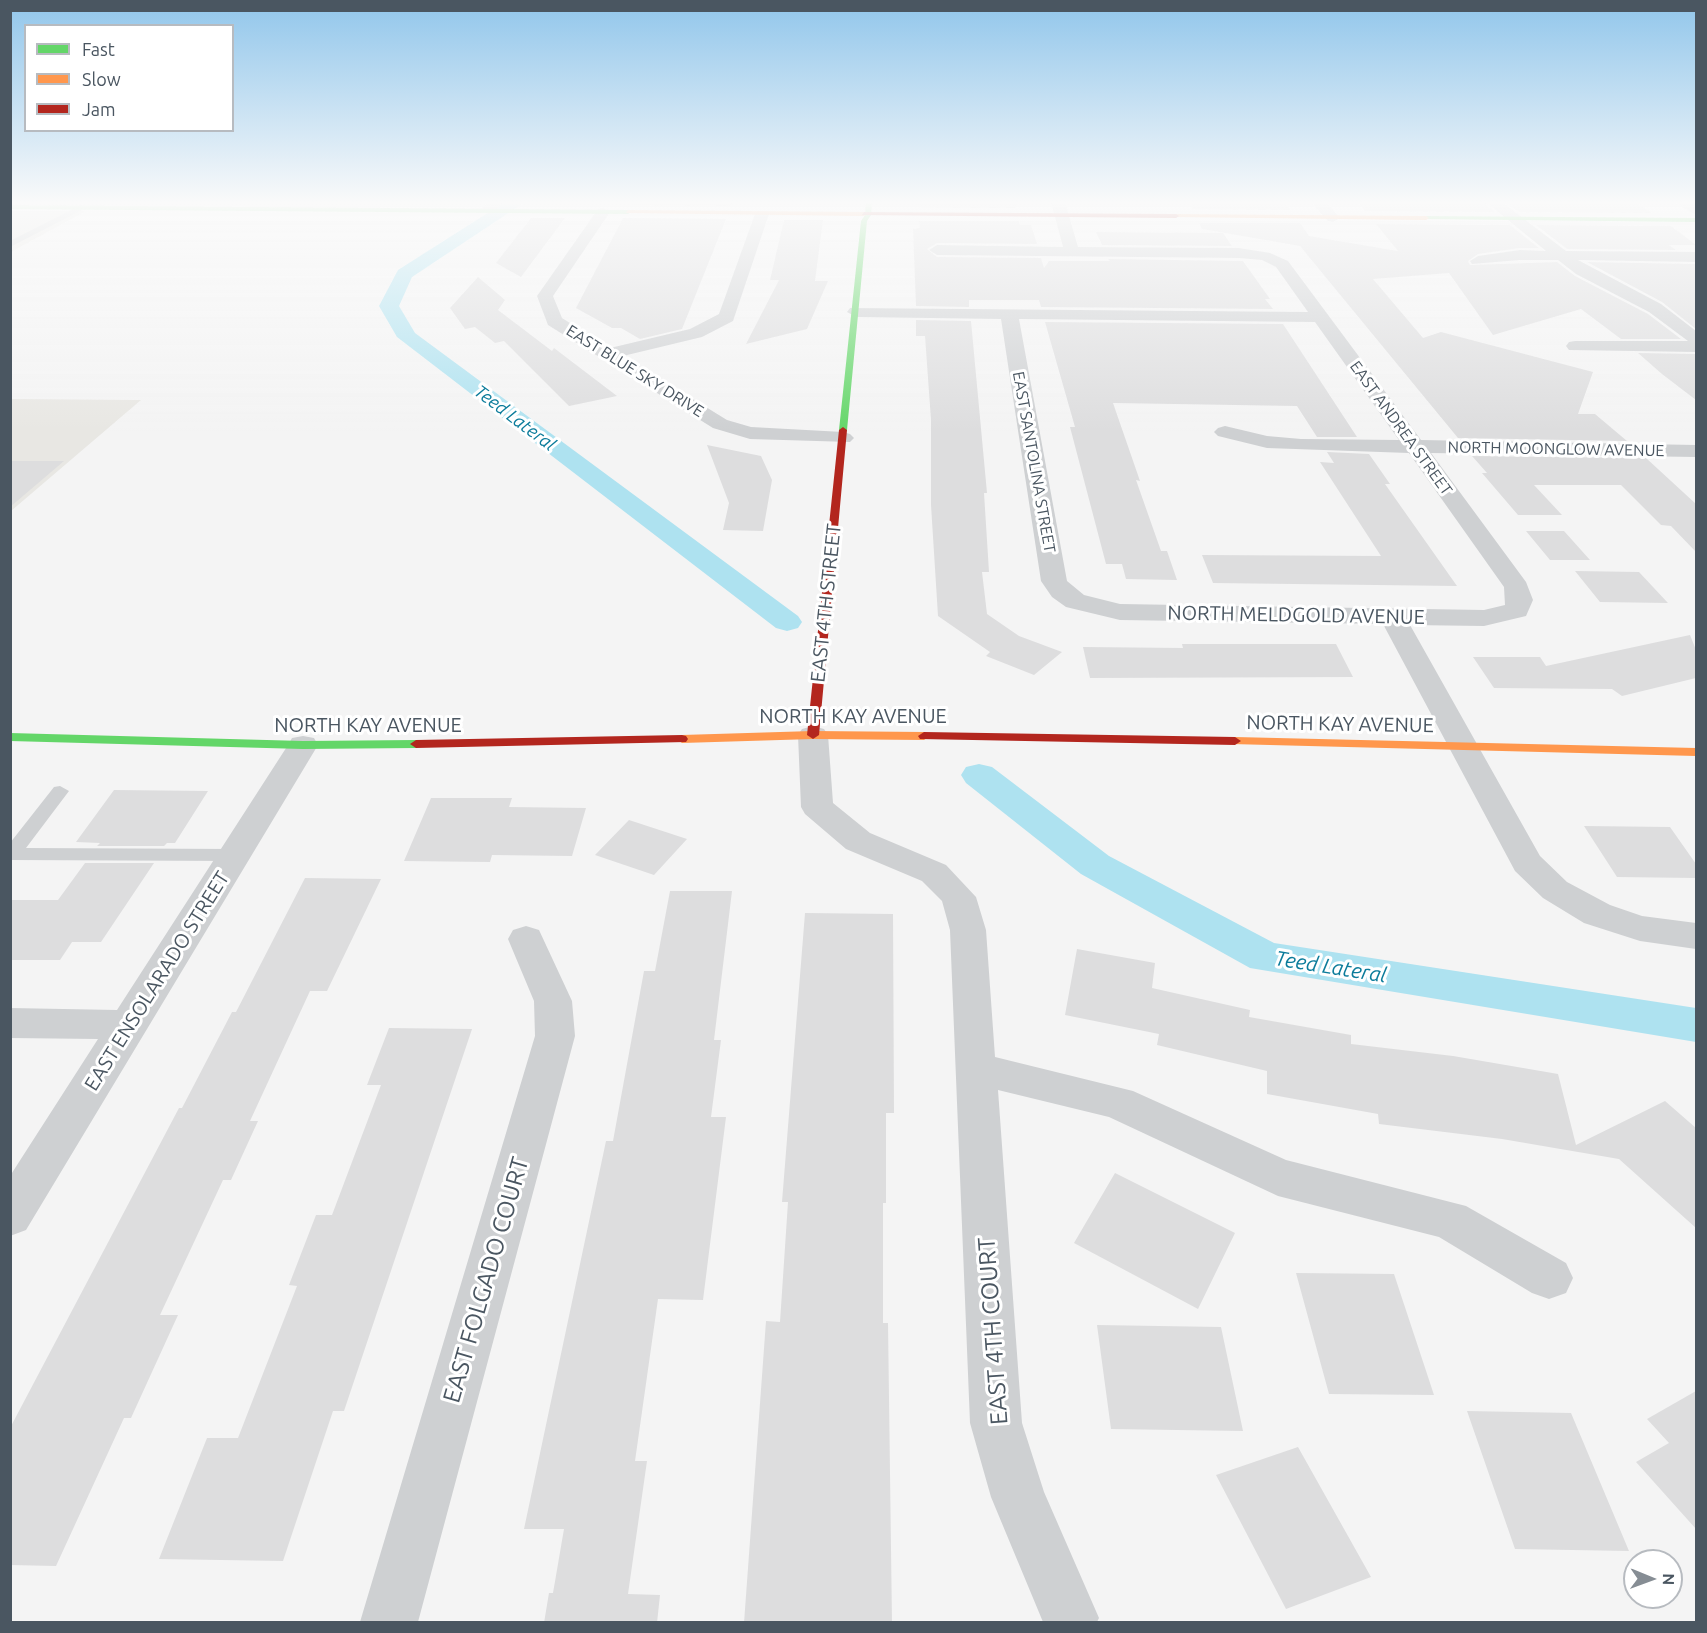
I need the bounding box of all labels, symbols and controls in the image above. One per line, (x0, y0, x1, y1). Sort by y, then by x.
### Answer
legend (24, 24, 234, 132)
text: Fast (82, 39, 115, 59)
text: Slow (82, 69, 121, 89)
text: Jam (82, 99, 116, 119)
street label: EAST BLUE SKY DRIVE (563, 321, 707, 421)
street label: EAST ANDREA STREET (1346, 357, 1456, 499)
street label: EAST SANTOLINA STREET (1009, 370, 1059, 554)
water label: Teed Lateral (470, 380, 560, 456)
street label: NORTH MOONGLOW AVENUE (1447, 438, 1665, 460)
street label: EAST 4TH STREET (806, 522, 846, 684)
street label: NORTH MELDGOLD AVENUE (1167, 601, 1425, 629)
street label: NORTH KAY AVENUE (759, 704, 947, 728)
street label: NORTH KAY AVENUE (1246, 710, 1434, 738)
street label: NORTH KAY AVENUE (274, 713, 462, 737)
street label: EAST ENSOLARADO STREET (80, 867, 234, 1095)
water label: Teed Lateral (1273, 946, 1389, 988)
street label: EAST FOLGADO COURT (437, 1154, 535, 1406)
street label: EAST 4TH COURT (972, 1236, 1014, 1426)
north arrow (1623, 1549, 1683, 1609)
text: N (1660, 1573, 1678, 1585)

